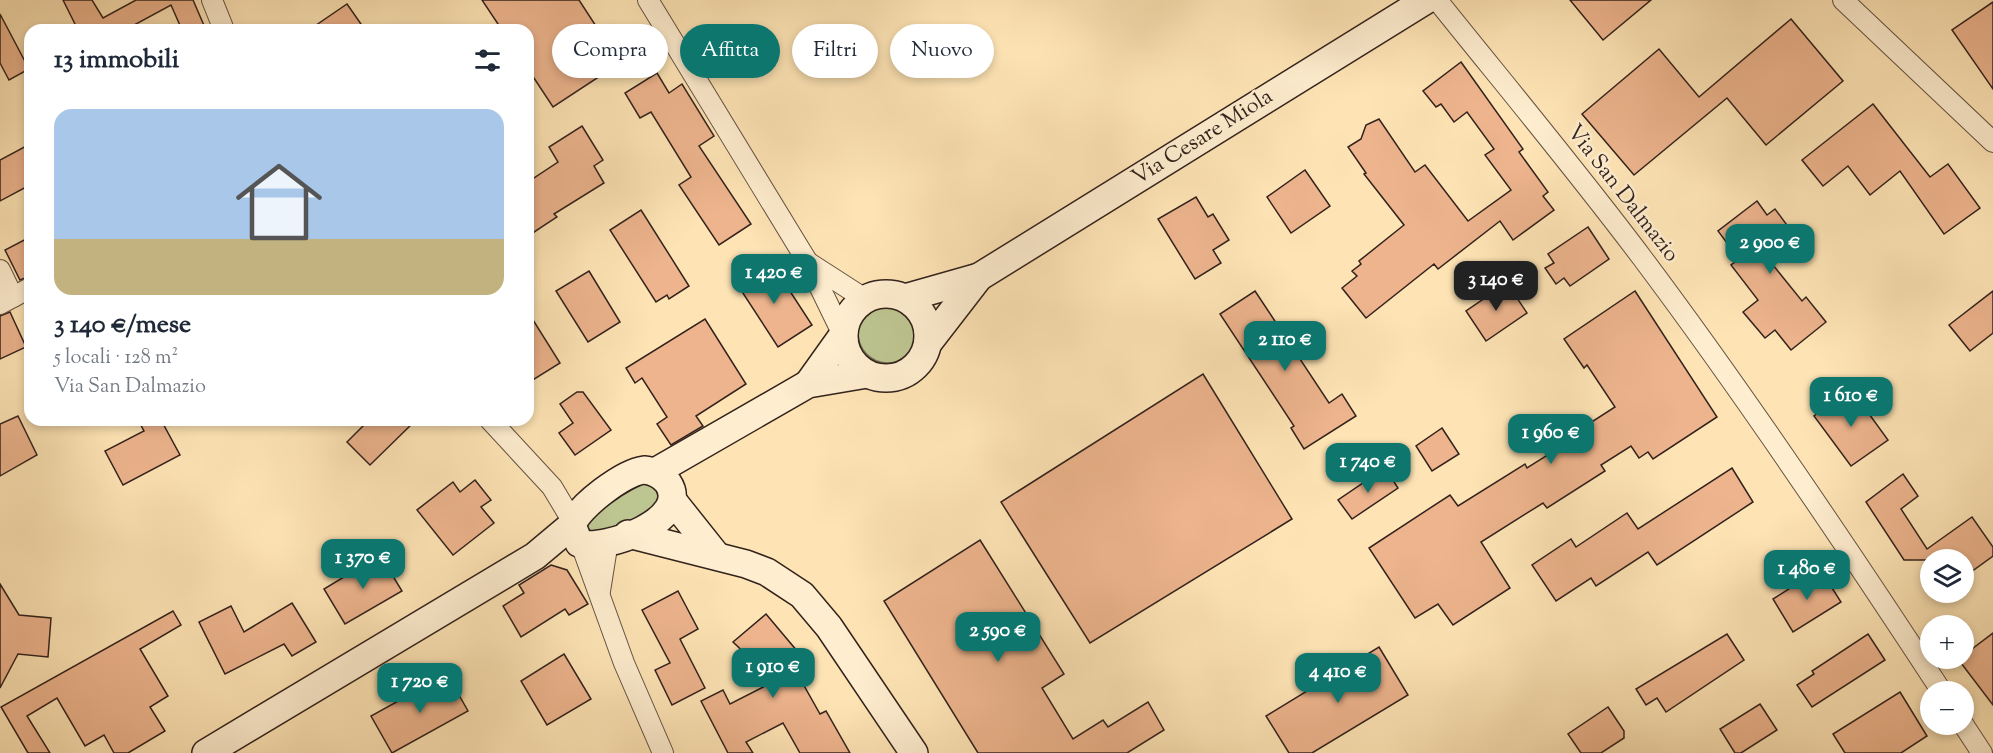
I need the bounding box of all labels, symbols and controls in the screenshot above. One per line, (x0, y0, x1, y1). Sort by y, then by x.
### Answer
chip: Compra (552, 24, 668, 78)
chip: Affitta (680, 24, 780, 78)
chip: Filtri (792, 24, 878, 78)
chip: Nuovo (890, 24, 994, 78)
text: 13 immobili (54, 42, 179, 79)
icon: filters (471, 44, 504, 77)
street label: Via Cesare Miola (1126, 82, 1280, 194)
street label: Via San Dalmazio (1558, 118, 1686, 270)
icon: home (225, 148, 333, 256)
pin: 2 900 € (1715, 224, 1825, 275)
text: 2 900 € (1739, 229, 1801, 258)
pin: 1 420 € (719, 254, 829, 305)
text: 1 420 € (745, 259, 803, 288)
pin: 3 140 € (1441, 261, 1551, 312)
text: 3 140 € (1468, 266, 1524, 295)
text: 3 140 €/mese (54, 307, 191, 344)
pin: 2 110 € (1230, 321, 1340, 372)
text: 2 110 € (1258, 326, 1312, 355)
text: 5 locali · 128 m² (54, 344, 178, 373)
text: Via San Dalmazio (54, 373, 206, 402)
pin: 1 610 € (1796, 377, 1906, 428)
text: 1 610 € (1824, 382, 1878, 411)
pin: 1 960 € (1496, 414, 1606, 465)
text: 1 960 € (1522, 419, 1580, 448)
pin: 1 740 € (1313, 443, 1423, 494)
text: 1 740 € (1340, 448, 1396, 477)
pin: 1 370 € (308, 539, 418, 590)
text: 1 370 € (335, 544, 391, 573)
map controls (1920, 549, 1974, 735)
button: layers (1920, 549, 1974, 603)
pin: 1 480 € (1752, 550, 1862, 601)
text: 1 480 € (1778, 555, 1836, 584)
pin: 2 590 € (943, 612, 1053, 663)
button: + (1920, 615, 1974, 669)
text: 2 590 € (969, 617, 1027, 646)
pin: 1 910 € (718, 648, 828, 699)
text: 1 910 € (746, 653, 800, 682)
pin: 4 410 € (1283, 653, 1393, 704)
text: 4 410 € (1309, 658, 1367, 687)
pin: 1 720 € (365, 663, 475, 714)
text: 1 720 € (391, 668, 449, 697)
button: − (1920, 681, 1974, 735)

